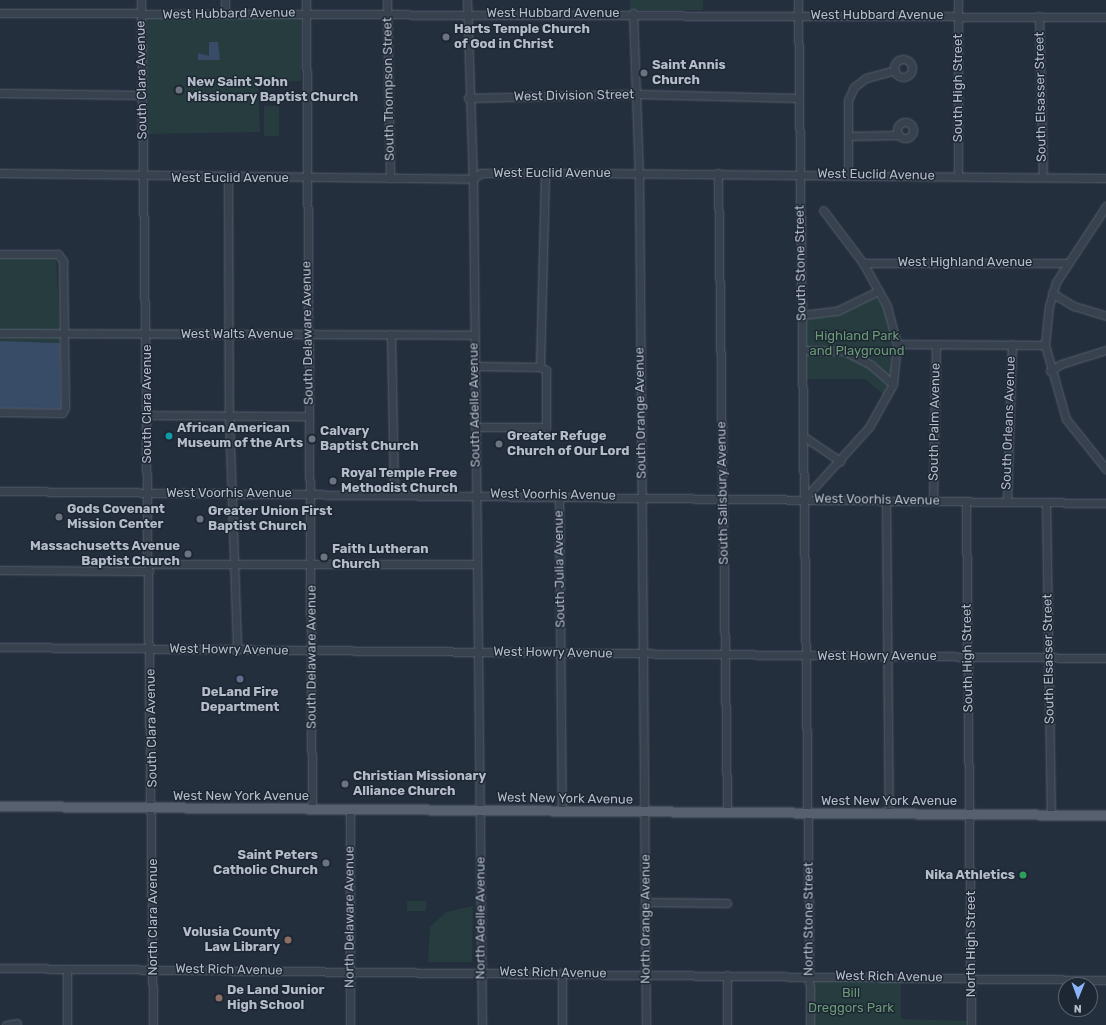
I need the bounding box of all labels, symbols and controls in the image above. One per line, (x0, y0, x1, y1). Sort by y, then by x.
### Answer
street label: West Hubbard Avenue (162, 5, 296, 23)
street label: West Hubbard Avenue (486, 5, 620, 21)
street label: West Hubbard Avenue (810, 7, 944, 23)
street label: South Thompson Street (380, 17, 398, 161)
street label: South Clara Avenue (133, 20, 151, 140)
place label: Harts Temple Church of God in Christ (454, 22, 590, 53)
marker: Harts Temple Church of God in Christ (441, 32, 451, 42)
street label: South Elsasser Street (1032, 32, 1050, 162)
street label: South High Street (950, 34, 966, 142)
place label: Saint Annis Church (652, 58, 726, 89)
marker: Saint Annis Church (639, 68, 649, 78)
place label: New Saint John Missionary Baptist Church (187, 75, 359, 106)
marker: New Saint John Missionary Baptist Church (174, 85, 184, 95)
street label: West Division Street (514, 87, 634, 105)
street label: West Euclid Avenue (493, 165, 611, 181)
street label: West Euclid Avenue (817, 166, 935, 184)
street label: West Euclid Avenue (171, 170, 289, 186)
street label: South Stone Street (792, 205, 810, 321)
street label: West Highland Avenue (897, 254, 1033, 270)
street label: South Delaware Avenue (299, 261, 317, 405)
street label: West Walts Avenue (180, 326, 294, 342)
park label: Highland Park and Playground (810, 329, 904, 360)
street label: South Adelle Avenue (466, 342, 484, 468)
street label: South Clara Avenue (139, 344, 155, 464)
street label: South Orange Avenue (632, 347, 650, 479)
street label: South Orleans Avenue (999, 356, 1019, 490)
street label: South Palm Avenue (926, 363, 944, 481)
place label: African American Museum of the Arts (177, 421, 304, 452)
street label: South Salisbury Avenue (714, 421, 732, 565)
place label: Calvary Baptist Church (320, 424, 419, 455)
place label: Greater Refuge Church of Our Lord (507, 429, 630, 460)
marker: African American Museum of the Arts (164, 431, 174, 441)
marker: Calvary Baptist Church (307, 434, 317, 444)
marker: Greater Refuge Church of Our Lord (494, 439, 504, 449)
place label: Royal Temple Free Methodist Church (341, 466, 458, 497)
marker: Royal Temple Free Methodist Church (328, 476, 338, 486)
street label: West Voorhis Avenue (166, 485, 292, 501)
street label: West Voorhis Avenue (490, 486, 616, 504)
street label: West Voorhis Avenue (814, 491, 940, 509)
place label: Gods Covenant Mission Center (67, 502, 165, 533)
place label: Greater Union First Baptist Church (208, 504, 332, 535)
street label: South Julia Avenue (551, 510, 569, 628)
marker: Gods Covenant Mission Center (54, 512, 64, 522)
marker: Greater Union First Baptist Church (195, 514, 205, 524)
place label: Massachusetts Avenue Baptist Church (30, 539, 180, 570)
place label: Faith Lutheran Church (332, 542, 429, 573)
marker: Massachusetts Avenue Baptist Church (183, 549, 193, 559)
marker: Faith Lutheran Church (319, 552, 329, 562)
street label: South Delaware Avenue (304, 585, 320, 729)
street label: South Elsasser Street (1040, 594, 1058, 724)
street label: South High Street (959, 604, 977, 712)
street label: West Howry Avenue (169, 641, 289, 659)
street label: West Howry Avenue (493, 644, 613, 662)
street label: West Howry Avenue (817, 648, 937, 664)
street label: South Clara Avenue (143, 668, 161, 788)
marker: DeLand Fire Department (235, 674, 245, 684)
place label: DeLand Fire Department (201, 685, 279, 716)
place label: Christian Missionary Alliance Church (353, 769, 486, 800)
marker: Christian Missionary Alliance Church (340, 779, 350, 789)
street label: West New York Avenue (172, 788, 310, 804)
street label: West New York Avenue (496, 790, 634, 808)
street label: West New York Avenue (820, 793, 958, 809)
street label: North Delaware Avenue (342, 846, 358, 988)
place label: Saint Peters Catholic Church (213, 848, 318, 879)
street label: North Orange Avenue (638, 854, 654, 984)
street label: North Adelle Avenue (473, 856, 489, 980)
street label: North Clara Avenue (145, 858, 161, 976)
marker: Saint Peters Catholic Church (321, 858, 331, 868)
street label: North Stone Street (801, 862, 817, 976)
place label: Nika Athletics (925, 867, 1015, 883)
marker: Nika Athletics (1018, 870, 1028, 880)
street label: North High Street (963, 891, 979, 997)
place label: Volusia County Law Library (183, 925, 280, 956)
marker: Volusia County Law Library (283, 935, 293, 945)
street label: West Rich Avenue (175, 961, 283, 979)
street label: West Rich Avenue (499, 964, 607, 982)
street label: West Rich Avenue (835, 968, 943, 986)
north arrow (1058, 977, 1098, 1017)
place label: De Land Junior High School (227, 983, 325, 1014)
park label: Bill Dreggors Park (808, 986, 894, 1017)
marker: De Land Junior High School (214, 993, 224, 1003)
text: N (1074, 1002, 1082, 1015)

